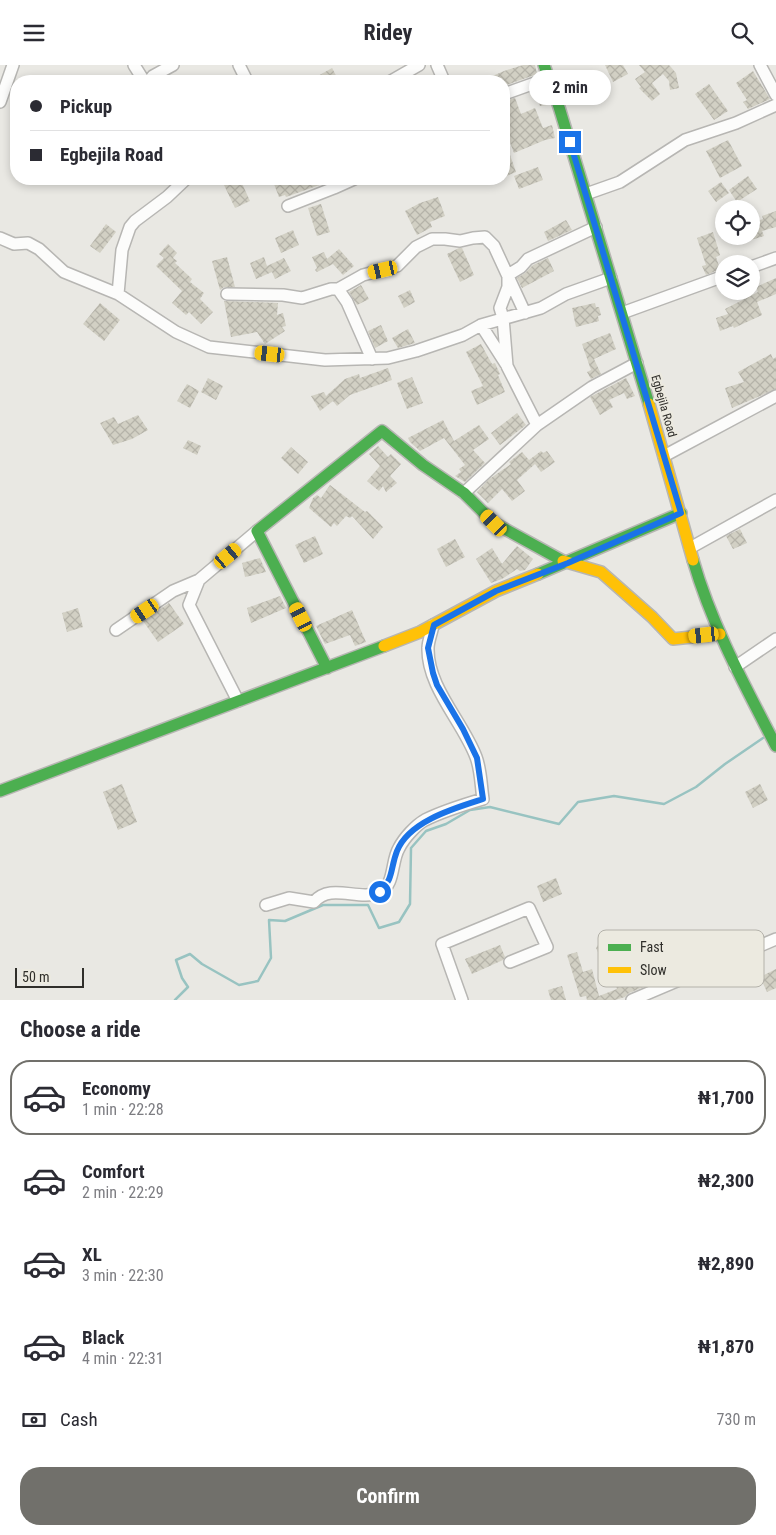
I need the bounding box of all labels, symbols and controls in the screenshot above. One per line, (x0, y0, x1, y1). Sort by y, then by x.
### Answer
icon: menu (20, 19, 48, 47)
icon: search (728, 19, 756, 47)
text: Ridey (364, 20, 412, 45)
callout: 2 min (529, 70, 611, 105)
text: 2 min (552, 78, 588, 97)
text: Pickup (60, 95, 112, 118)
route end (559, 131, 581, 153)
text: Egbejila Road (60, 143, 163, 166)
map controls (715, 200, 760, 300)
button: locate (715, 200, 760, 245)
button: layers (715, 255, 760, 300)
car (366, 259, 399, 281)
car (254, 345, 285, 363)
street label: Egbejila Road (648, 373, 680, 439)
car (478, 507, 509, 539)
car (211, 541, 244, 571)
car (128, 596, 161, 626)
car (287, 600, 314, 634)
car (688, 626, 719, 644)
route start (369, 881, 391, 903)
legend (598, 930, 764, 987)
text: Fast (640, 939, 664, 955)
text: Slow (640, 962, 667, 978)
scale bar (15, 965, 84, 988)
text: 50 m (22, 969, 50, 985)
text: Choose a ride (20, 1017, 141, 1042)
icon: car (22, 1075, 67, 1120)
text: Economy (82, 1077, 151, 1100)
text: ₦1,700 (697, 1086, 754, 1109)
text: 1 min · 22:28 (82, 1100, 164, 1119)
icon: car (22, 1158, 67, 1203)
text: Comfort (82, 1160, 145, 1183)
text: ₦2,300 (697, 1169, 754, 1192)
text: 2 min · 22:29 (82, 1183, 164, 1202)
icon: car (22, 1241, 67, 1286)
text: XL (82, 1243, 102, 1266)
text: ₦2,890 (697, 1252, 754, 1275)
text: 3 min · 22:30 (82, 1266, 164, 1285)
icon: car (22, 1324, 67, 1369)
text: Black (82, 1326, 124, 1349)
text: ₦1,870 (697, 1335, 754, 1358)
text: 4 min · 22:31 (82, 1349, 164, 1368)
icon: cash (20, 1406, 48, 1434)
text: Cash (60, 1408, 98, 1431)
text: 730 m (717, 1410, 756, 1429)
button: Confirm (20, 1467, 756, 1525)

